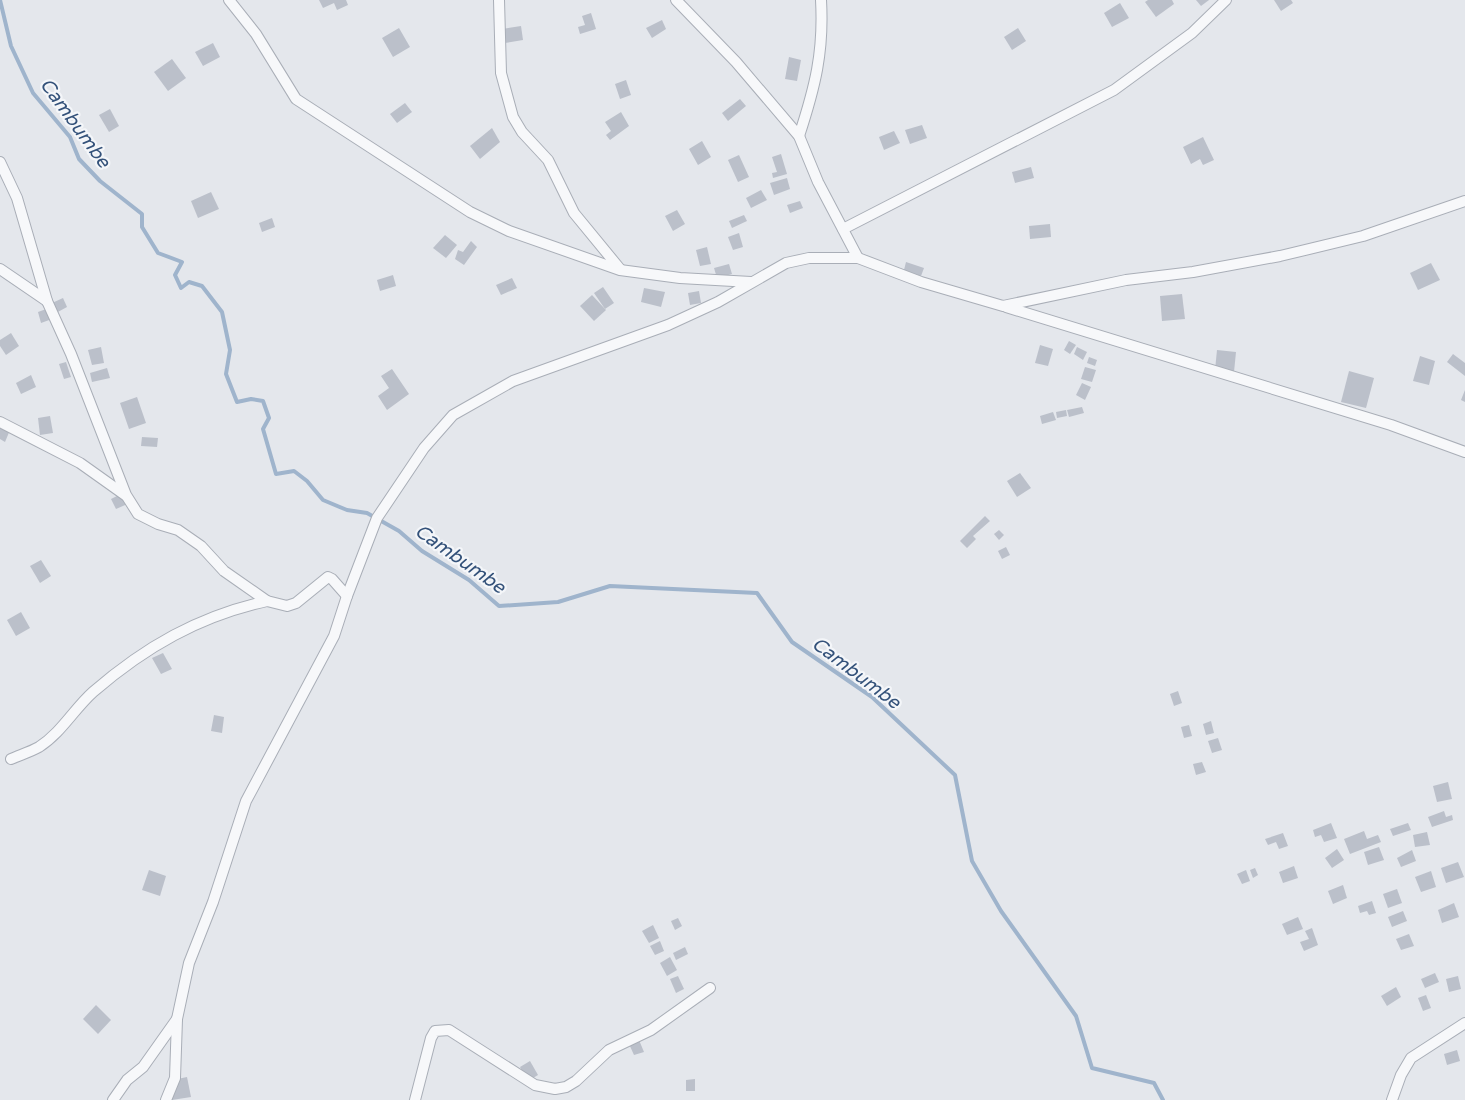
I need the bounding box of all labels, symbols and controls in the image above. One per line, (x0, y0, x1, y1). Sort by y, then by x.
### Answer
water label: Cambumbe (35, 74, 116, 173)
water label: Cambumbe (411, 520, 510, 599)
water label: Cambumbe (807, 633, 906, 714)

